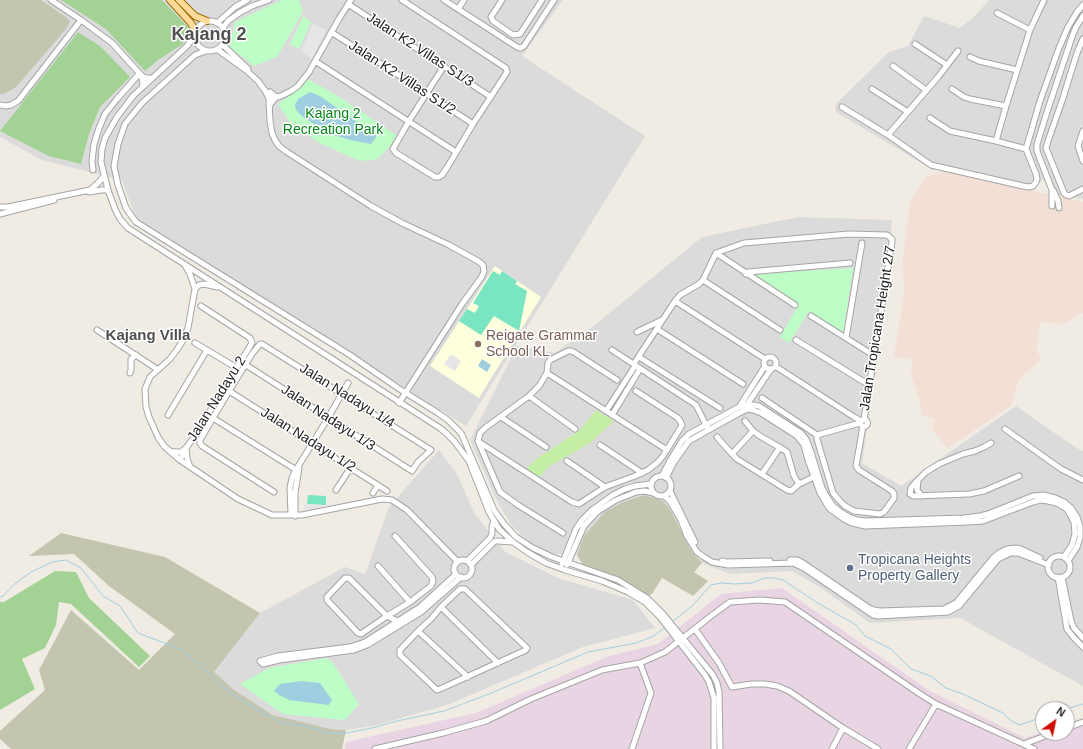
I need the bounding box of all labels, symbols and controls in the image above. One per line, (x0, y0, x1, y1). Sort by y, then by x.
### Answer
street label: Jalan K2 Villas S1/3 (363, 9, 477, 91)
district label: Kajang 2 (171, 24, 247, 46)
street label: Jalan K2 Villas S1/2 (345, 37, 459, 119)
park label: Kajang 2 Recreation Park (283, 106, 383, 138)
street label: Jalan Tropicana Height 2/7 (857, 244, 899, 412)
district label: Kajang Villa (106, 327, 190, 345)
place label: Reigate Grammar School KL (486, 328, 597, 360)
marker: Reigate Grammar School KL (473, 339, 483, 349)
street label: Jalan Nadayu 2 (184, 353, 250, 445)
street label: Jalan Nadayu 1/4 (296, 360, 398, 432)
street label: Jalan Nadayu 1/3 (278, 381, 378, 455)
street label: Jalan Nadayu 1/2 (257, 404, 359, 476)
place label: Tropicana Heights Property Gallery (858, 552, 971, 584)
marker: Tropicana Heights Property Gallery (845, 563, 855, 573)
north arrow (1035, 701, 1075, 741)
text: N (1054, 705, 1068, 719)

